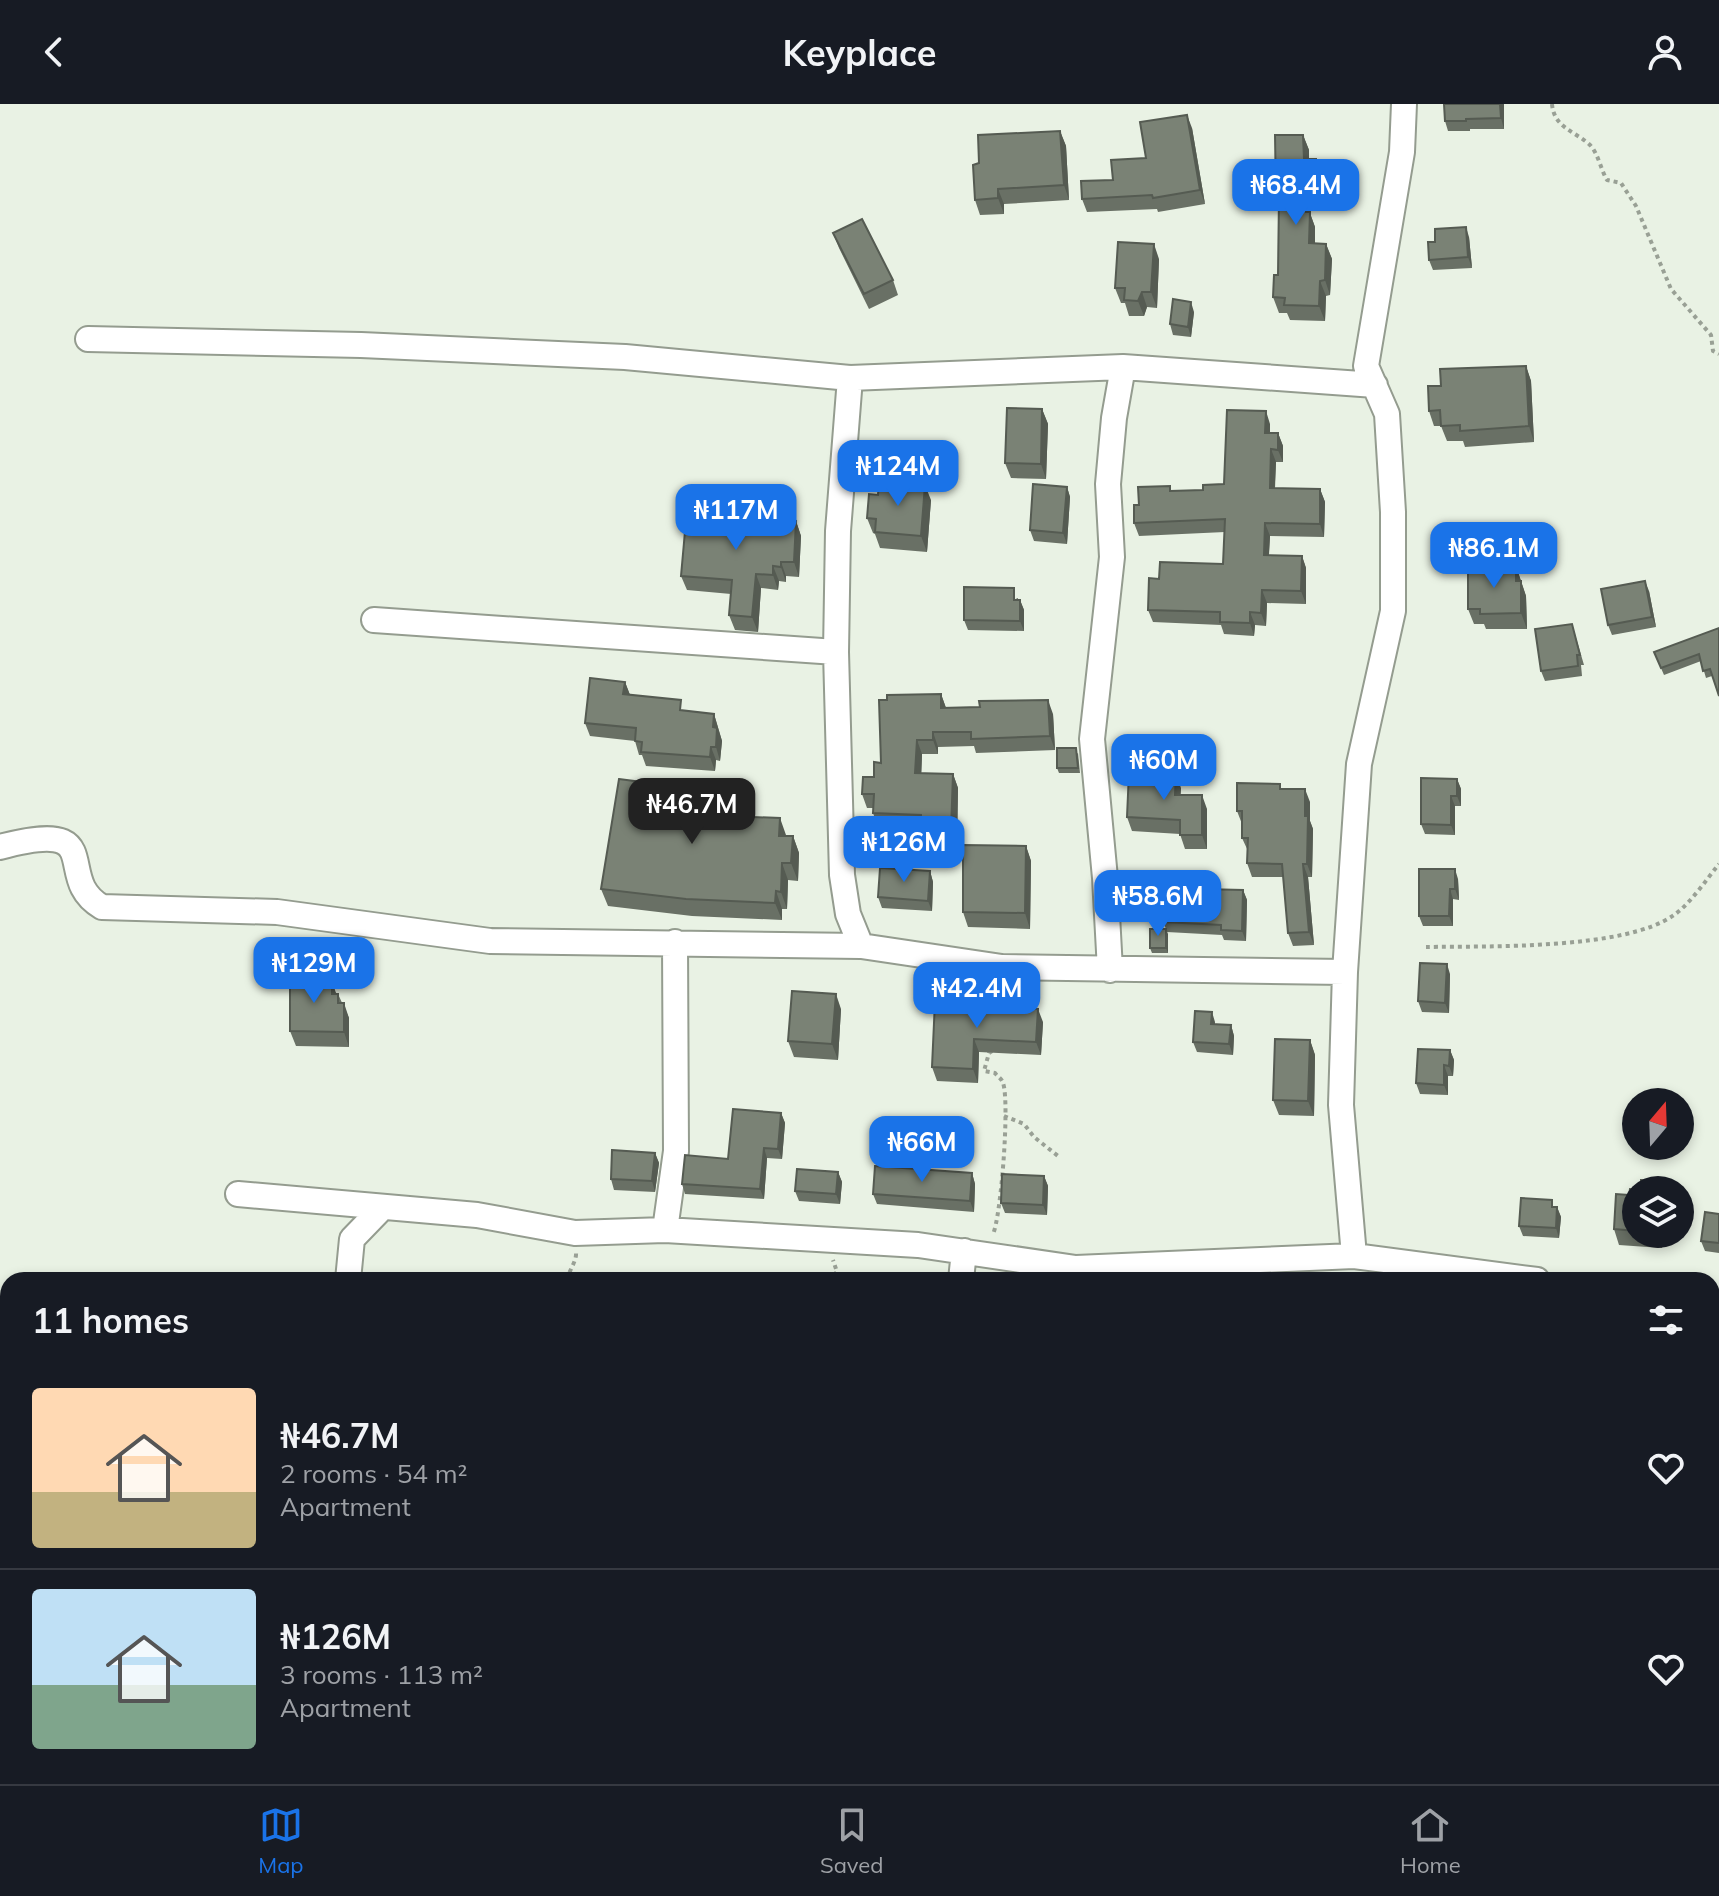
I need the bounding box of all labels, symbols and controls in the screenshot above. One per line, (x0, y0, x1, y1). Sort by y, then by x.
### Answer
icon: back (32, 30, 76, 74)
text: Keyplace (782, 30, 937, 75)
icon: person (1643, 30, 1687, 74)
pin: ₦68.4M (1231, 159, 1361, 227)
text: ₦68.4M (1250, 168, 1342, 201)
pin: ₦124M (842, 440, 954, 508)
text: ₦124M (855, 449, 941, 482)
pin: ₦117M (680, 484, 792, 552)
text: ₦117M (693, 493, 779, 526)
pin: ₦86.1M (1429, 522, 1559, 590)
text: ₦86.1M (1448, 531, 1540, 564)
pin: ₦60M (1117, 734, 1211, 802)
text: ₦60M (1129, 743, 1199, 776)
pin: ₦46.7M (627, 778, 757, 846)
text: ₦46.7M (646, 787, 738, 820)
pin: ₦126M (848, 816, 960, 884)
text: ₦126M (861, 825, 947, 858)
pin: ₦58.6M (1093, 870, 1223, 938)
text: ₦58.6M (1112, 879, 1204, 912)
pin: ₦129M (258, 937, 370, 1005)
text: ₦129M (271, 946, 357, 979)
pin: ₦42.4M (912, 962, 1042, 1030)
text: ₦42.4M (931, 971, 1023, 1004)
north arrow (1622, 1088, 1694, 1160)
map controls (1622, 1088, 1694, 1248)
pin: ₦66M (875, 1116, 969, 1184)
text: ₦66M (887, 1125, 957, 1158)
button: layers (1622, 1176, 1694, 1248)
icon: filters (1644, 1298, 1688, 1342)
text: 11 homes (32, 1299, 189, 1342)
text: ₦46.7M (280, 1414, 400, 1457)
icon: home (96, 1420, 192, 1516)
icon: heart (1644, 1446, 1688, 1490)
text: 2 rooms · 54 m² (280, 1457, 467, 1490)
text: Apartment (280, 1490, 411, 1523)
text: ₦126M (280, 1615, 391, 1658)
icon: home (96, 1621, 192, 1717)
icon: heart (1644, 1647, 1688, 1691)
text: 3 rooms · 113 m² (280, 1658, 483, 1691)
text: Apartment (280, 1691, 411, 1724)
tab: Map (258, 1803, 304, 1879)
tab: Saved (820, 1803, 884, 1879)
tab: Home (1400, 1803, 1461, 1879)

